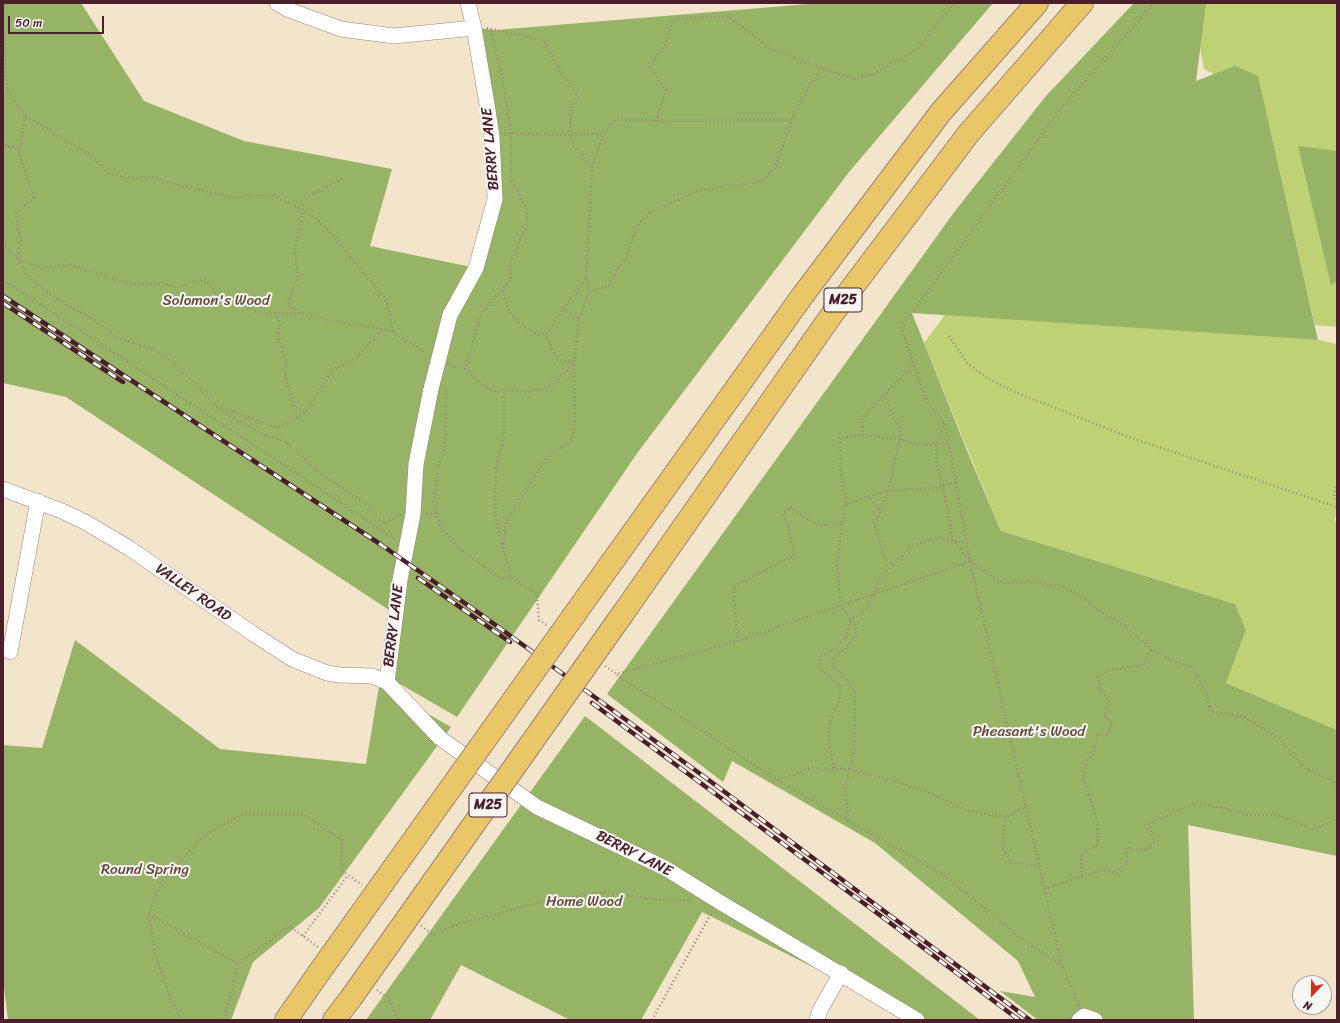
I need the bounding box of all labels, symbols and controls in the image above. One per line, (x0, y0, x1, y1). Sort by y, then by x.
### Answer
scale bar (10, 8, 106, 34)
text: 50 m (15, 12, 42, 34)
street label: BERRY LANE (478, 107, 504, 191)
road number: M25 (824, 288, 862, 312)
park label: Solomon's Wood (162, 292, 270, 310)
street label: VALLEY ROAD (152, 560, 234, 626)
street label: BERRY LANE (380, 584, 408, 668)
park label: Pheasant's Wood (973, 723, 1085, 741)
road number: M25 (469, 793, 507, 817)
street label: BERRY LANE (593, 827, 675, 881)
park label: Round Spring (101, 861, 189, 879)
park label: Home Wood (546, 893, 622, 911)
north arrow (1292, 975, 1332, 1015)
text: N (1301, 995, 1315, 1016)

